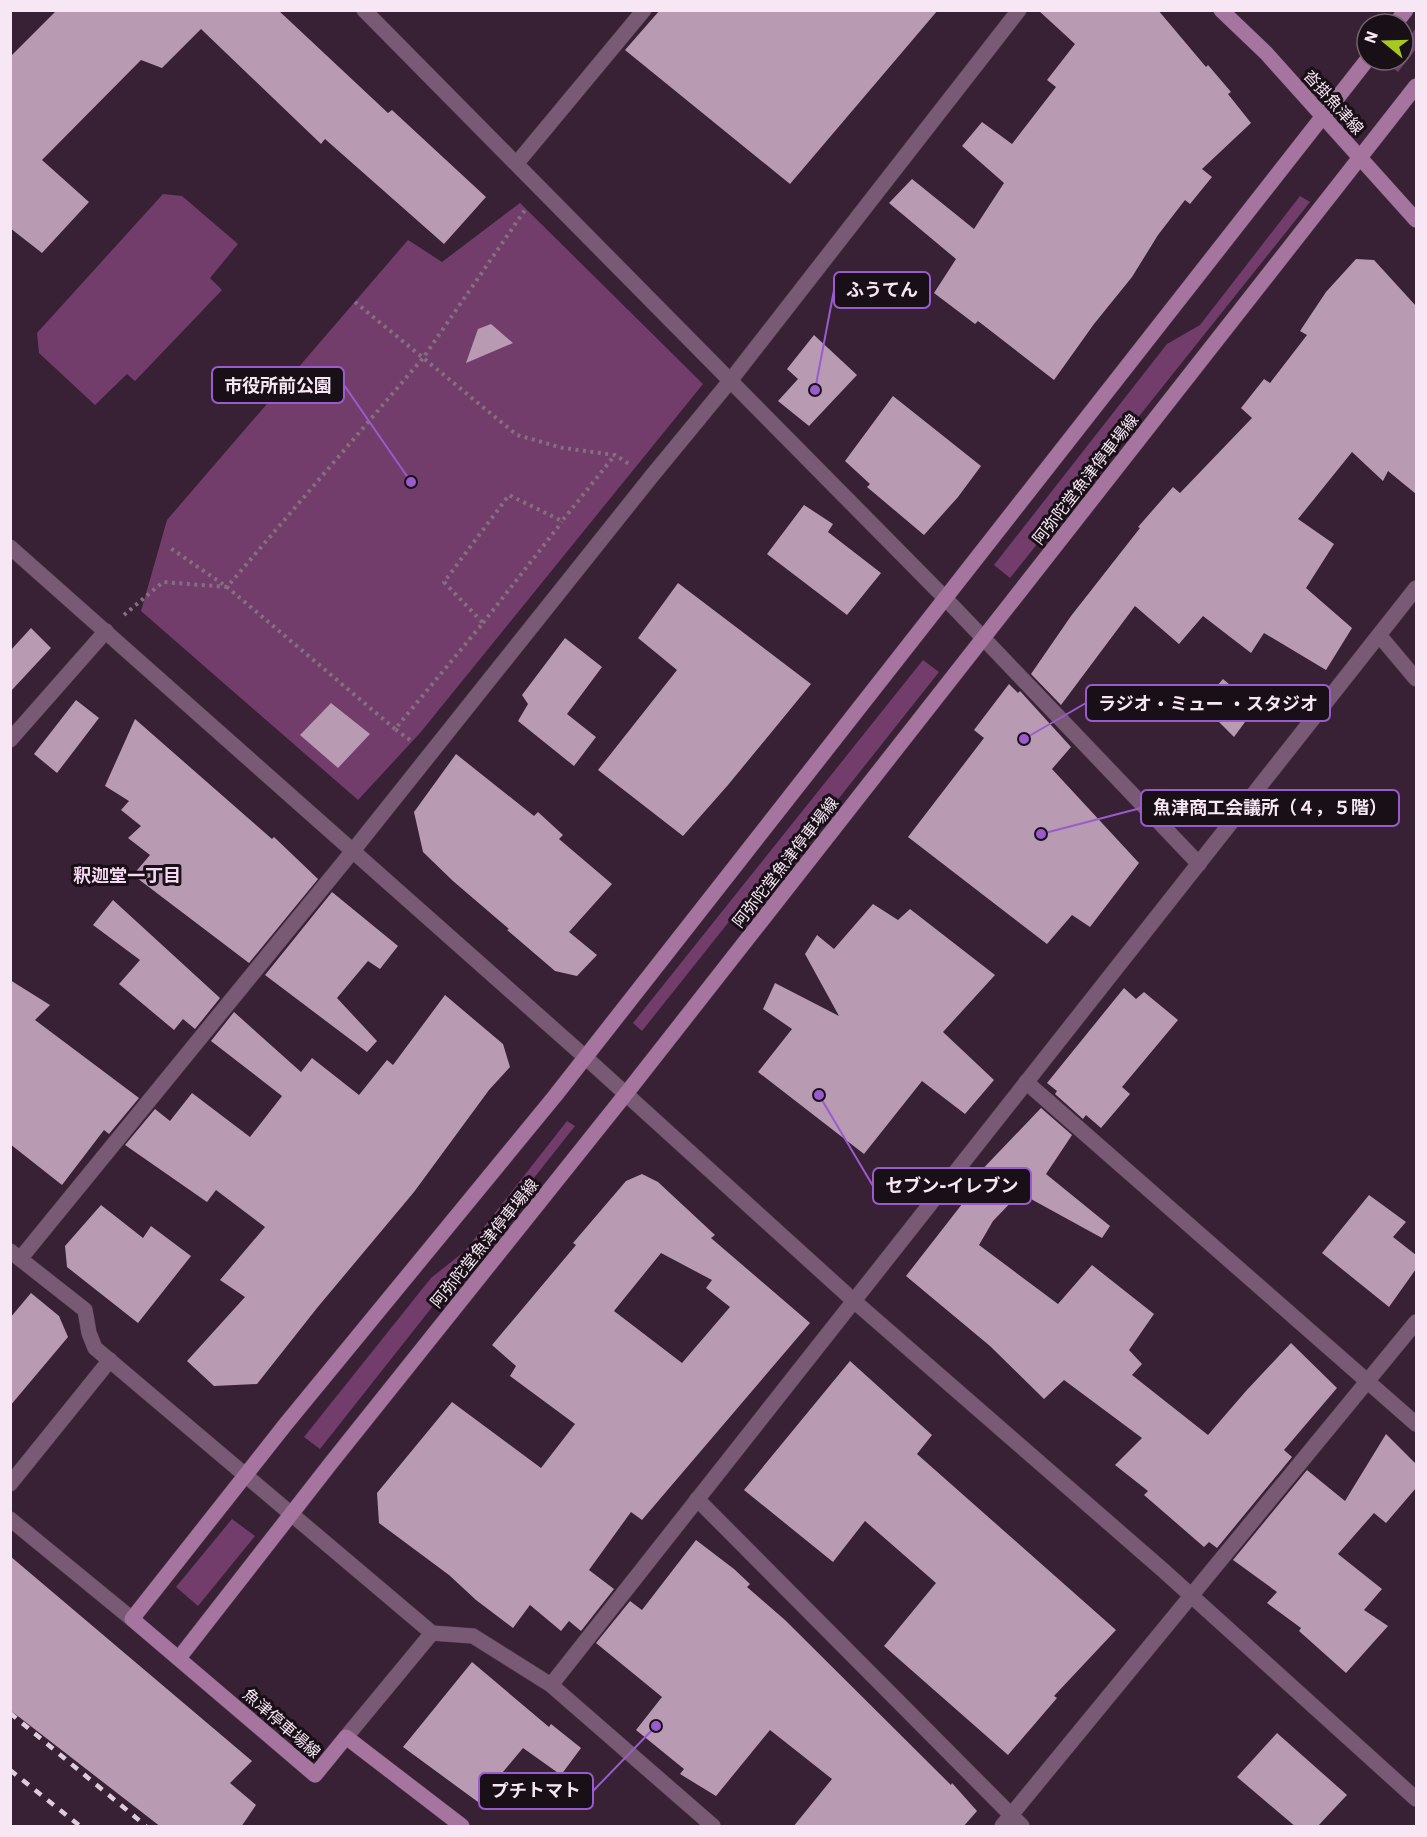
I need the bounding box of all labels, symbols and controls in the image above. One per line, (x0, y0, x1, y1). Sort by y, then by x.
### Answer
north arrow (1355, 12, 1415, 72)
text: N (1359, 28, 1382, 46)
street label: 沓掛魚津線 (1300, 66, 1368, 138)
callout: ふうてん (834, 272, 930, 308)
text: ふうてん (846, 278, 918, 301)
callout: 市役所前公園 (212, 367, 344, 403)
text: 市役所前公園 (224, 374, 332, 397)
street label: 阿弥陀堂魚津停車場線 (1028, 410, 1142, 548)
callout: ラジオ・ミュー ・スタジオ (1086, 685, 1330, 721)
text: ラジオ・ミュー ・スタジオ (1098, 692, 1318, 715)
callout: 魚津商工会議所（４，５階） (1141, 790, 1399, 826)
street label: 阿弥陀堂魚津停車場線 (728, 793, 842, 931)
text: 魚津商工会議所（４，５階） (1153, 796, 1387, 819)
district label: 釈迦堂一丁目 (73, 864, 181, 887)
callout: セブン-イレブン (873, 1168, 1031, 1204)
text: セブン-イレブン (885, 1174, 1019, 1197)
street label: 阿弥陀堂魚津停車場線 (426, 1175, 542, 1311)
street label: 魚津停車場線 (239, 1684, 325, 1762)
callout: プチトマト (479, 1773, 593, 1809)
text: プチトマト (491, 1779, 581, 1802)

